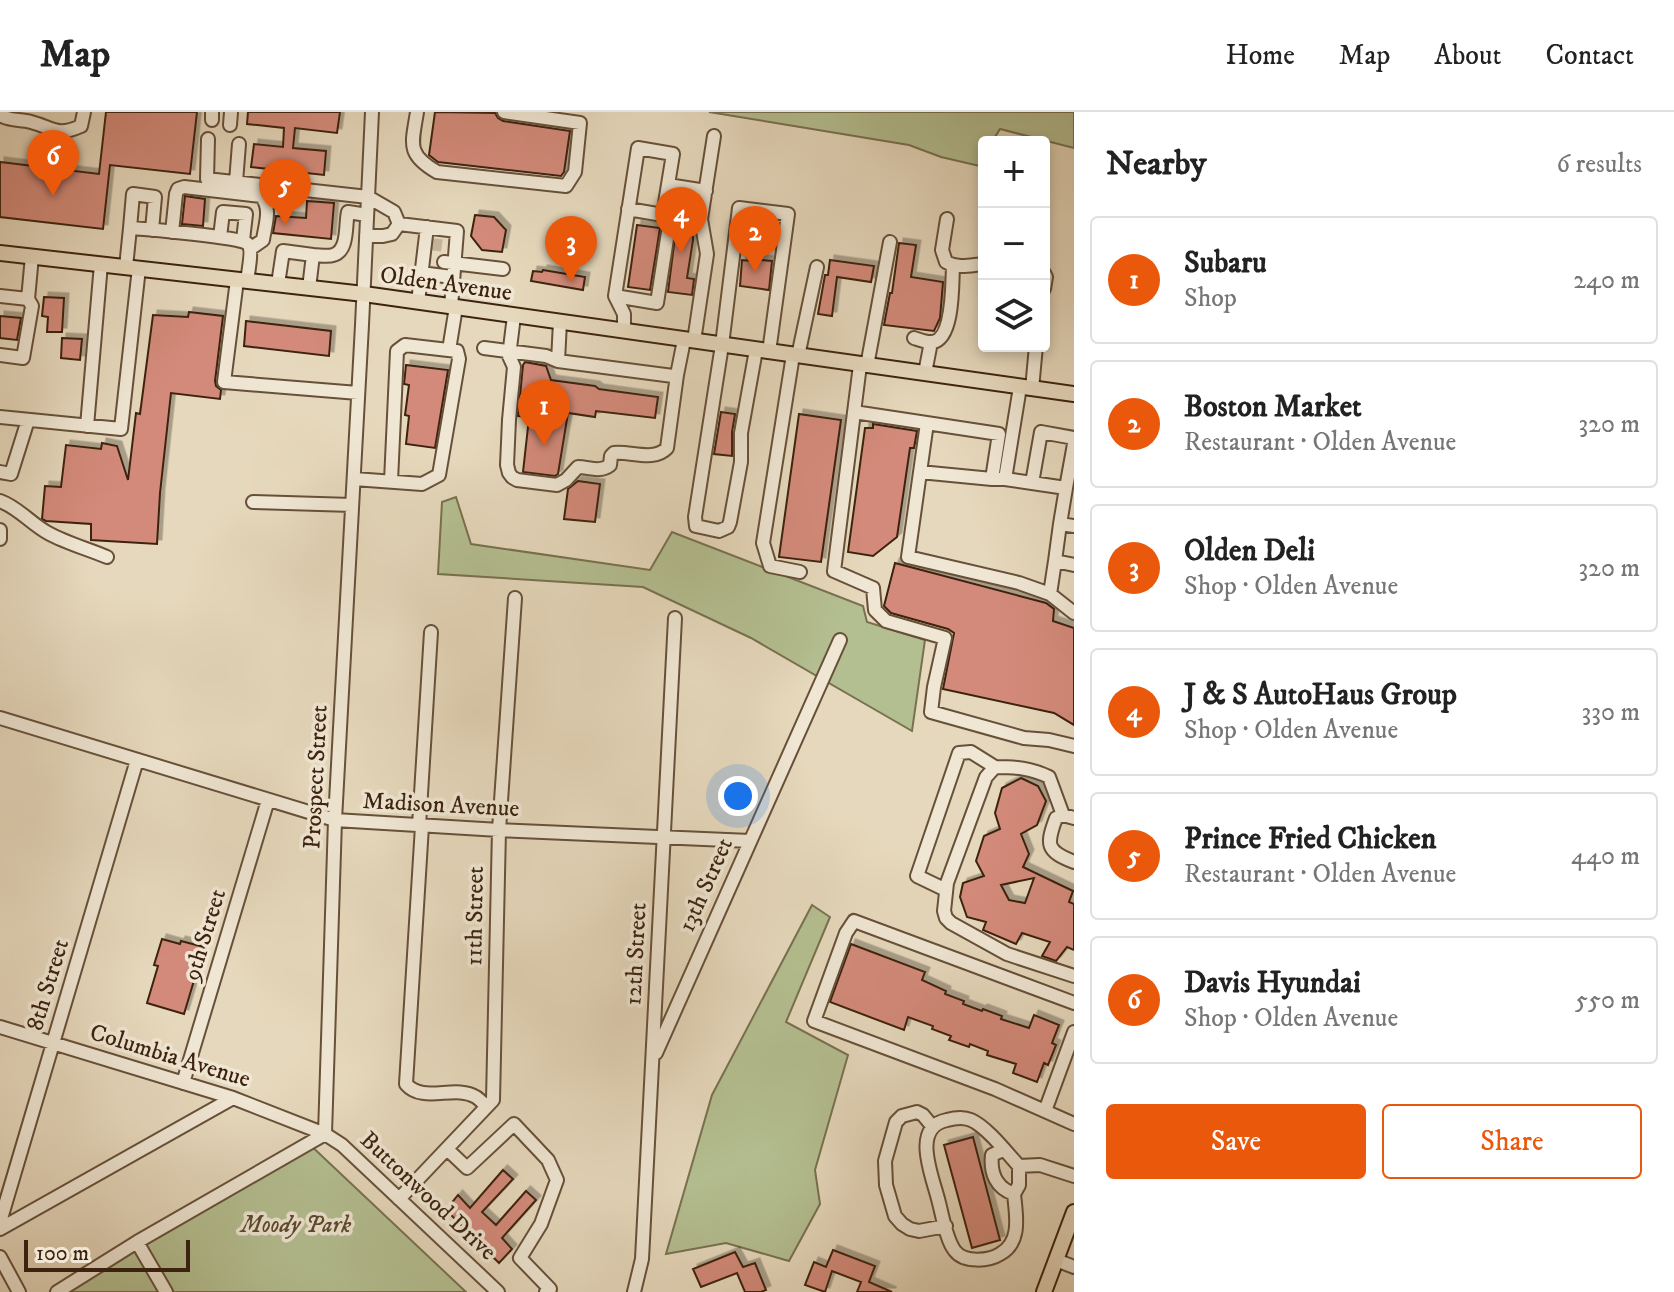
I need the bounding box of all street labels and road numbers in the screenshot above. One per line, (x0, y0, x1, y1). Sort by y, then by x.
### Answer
street label: Olden Avenue (378, 260, 514, 308)
street label: Prospect Street (297, 704, 335, 850)
street label: Madison Avenue (362, 786, 520, 824)
street label: 13th Street (672, 833, 740, 937)
street label: 11th Street (459, 866, 491, 966)
street label: 9th Street (177, 885, 233, 985)
street label: 12th Street (618, 902, 654, 1006)
street label: 8th Street (20, 935, 76, 1034)
street label: Columbia Avenue (86, 1017, 254, 1095)
street label: Buttonwood Drive (354, 1125, 502, 1267)

